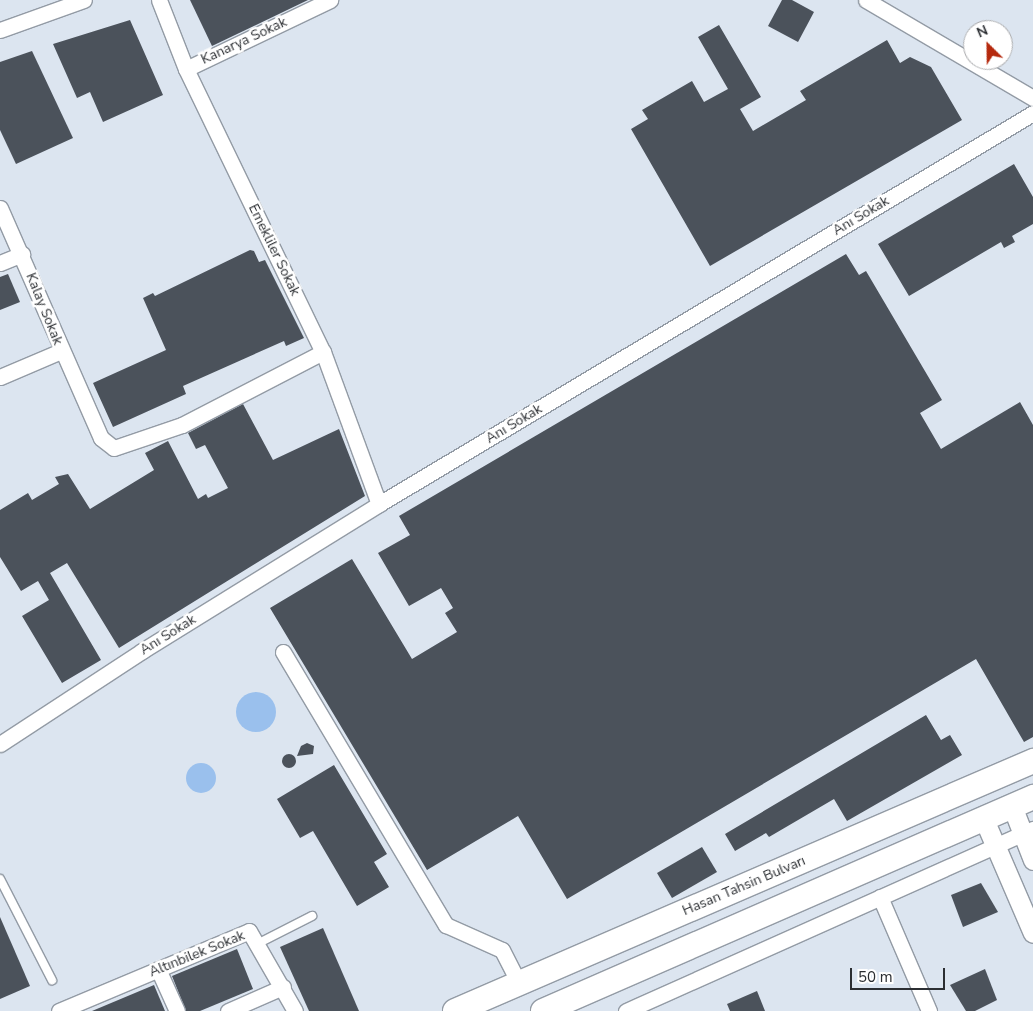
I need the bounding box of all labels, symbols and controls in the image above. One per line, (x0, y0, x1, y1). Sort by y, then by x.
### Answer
street label: Kanarya Sokak (198, 14, 290, 68)
north arrow (963, 20, 1013, 70)
text: N (974, 21, 991, 42)
street label: Anı Sokak (830, 193, 892, 239)
street label: Emekliler Sokak (245, 201, 303, 299)
street label: Kalay Sokak (22, 271, 66, 347)
street label: Anı Sokak (483, 401, 545, 447)
street label: Anı Sokak (137, 611, 199, 659)
street label: Hasan Tahsin Bulvarı (680, 852, 808, 920)
street label: Altınbilek Sokak (147, 927, 247, 981)
scale bar (853, 958, 948, 990)
text: 50 m (858, 967, 893, 987)

